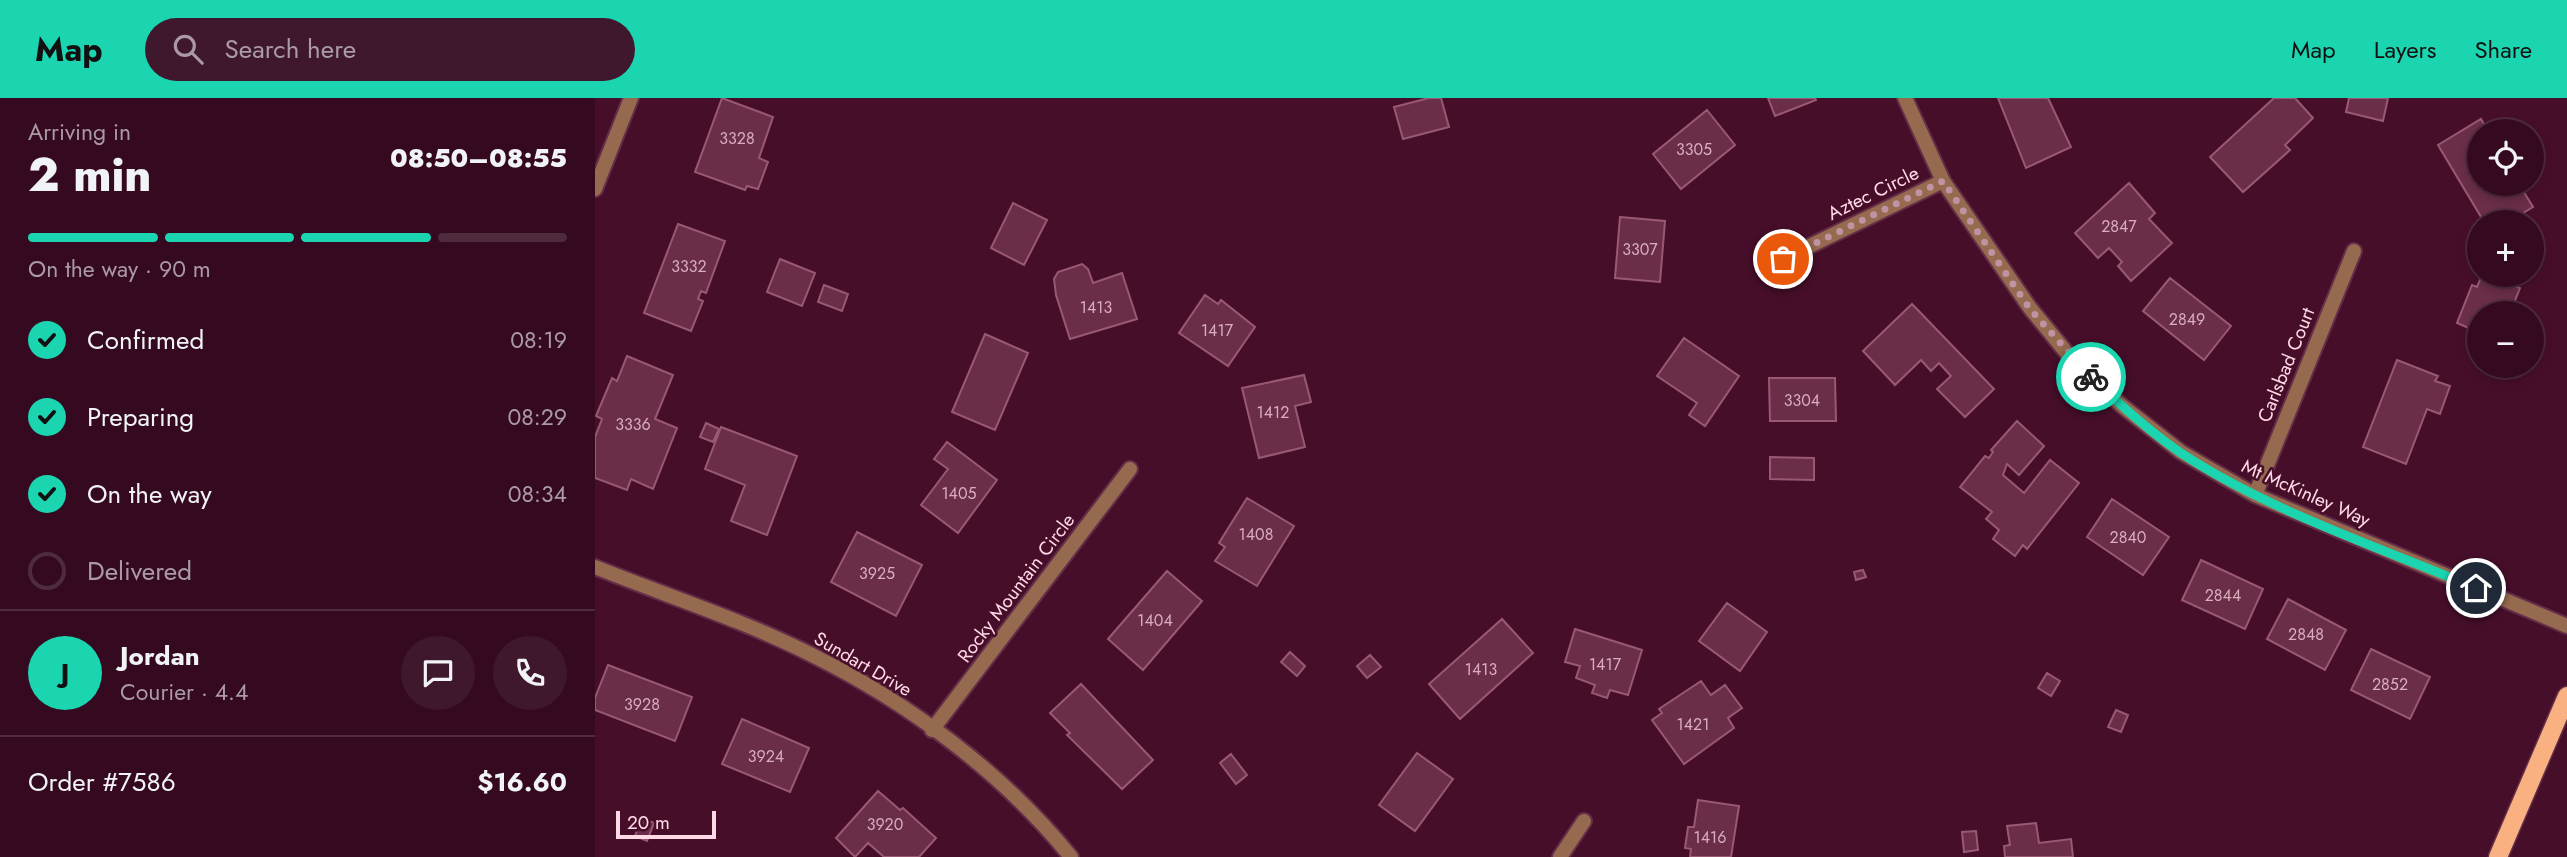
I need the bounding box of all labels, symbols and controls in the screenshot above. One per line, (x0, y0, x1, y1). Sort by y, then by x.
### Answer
search box (145, 18, 635, 81)
text: Map (35, 26, 103, 73)
icon: search (169, 30, 207, 68)
text: Search here (225, 30, 356, 68)
text: Map (2291, 32, 2336, 67)
text: Layers (2374, 32, 2436, 67)
text: Share (2474, 32, 2532, 67)
text: Arriving in (28, 115, 131, 149)
map controls (2467, 119, 2544, 378)
button: locate (2467, 119, 2544, 196)
house number: 3328 (719, 127, 755, 150)
house number: 3305 (1676, 138, 1712, 161)
text: 08:50–08:55 (390, 139, 567, 177)
text: 2 min (28, 142, 152, 208)
street label: Aztec Circle (1823, 159, 1923, 227)
button: + (2467, 210, 2544, 287)
house number: 2847 (2101, 215, 2137, 238)
pin (1753, 229, 1813, 289)
house number: 3307 (1622, 238, 1658, 261)
icon: bag (1764, 240, 1802, 278)
text: On the way · 90 m (28, 252, 211, 286)
house number: 3332 (671, 255, 707, 278)
house number: 1413 (1080, 296, 1112, 319)
button: − (2467, 301, 2544, 378)
street label: Carlsbad Court (2251, 303, 2321, 426)
house number: 2849 (2169, 308, 2205, 331)
house number: 1417 (1201, 319, 1234, 342)
icon: check (28, 321, 66, 359)
text: Confirmed (87, 321, 204, 359)
text: 08:19 (510, 323, 567, 357)
courier (2056, 342, 2126, 412)
icon: bike (2072, 358, 2110, 396)
house number: 3304 (1784, 389, 1820, 412)
icon: check (28, 398, 66, 436)
text: Preparing (87, 398, 194, 436)
text: 08:29 (507, 400, 567, 434)
house number: 1412 (1257, 401, 1289, 424)
house number: 3336 (615, 413, 651, 436)
street label: Mt McKinley Way (2237, 453, 2375, 534)
icon: check (28, 475, 66, 513)
text: On the way (87, 475, 212, 513)
text: 08:34 (508, 477, 567, 511)
house number: 1405 (941, 482, 977, 505)
street label: Rocky Mountain Circle (951, 508, 1081, 668)
house number: 1408 (1239, 523, 1273, 546)
house number: 2840 (2110, 526, 2146, 549)
text: Delivered (87, 552, 192, 590)
pin (2446, 558, 2506, 618)
house number: 3925 (859, 562, 895, 585)
icon: home (2457, 569, 2495, 607)
house number: 2844 (2205, 584, 2241, 607)
house number: 1404 (1137, 609, 1173, 632)
house number: 2848 (2288, 623, 2324, 646)
street label: Sundart Drive (809, 625, 917, 703)
button: chat (401, 636, 475, 710)
button: phone (493, 636, 567, 710)
text: Jordan (120, 637, 200, 675)
house number: 1417 (1589, 653, 1622, 676)
text: J (61, 654, 69, 692)
house number: 1413 (1465, 658, 1497, 681)
house number: 2852 (2372, 673, 2408, 696)
text: Courier · 4.4 (120, 675, 248, 709)
house number: 3928 (624, 693, 660, 716)
house number: 1421 (1677, 713, 1709, 736)
house number: 3924 (748, 745, 784, 768)
text: Order #7586 (28, 763, 176, 801)
text: $16.60 (477, 763, 567, 801)
scale bar (616, 808, 716, 840)
text: 20 m (627, 809, 670, 836)
house number: 3920 (867, 813, 903, 836)
house number: 1416 (1694, 826, 1726, 849)

